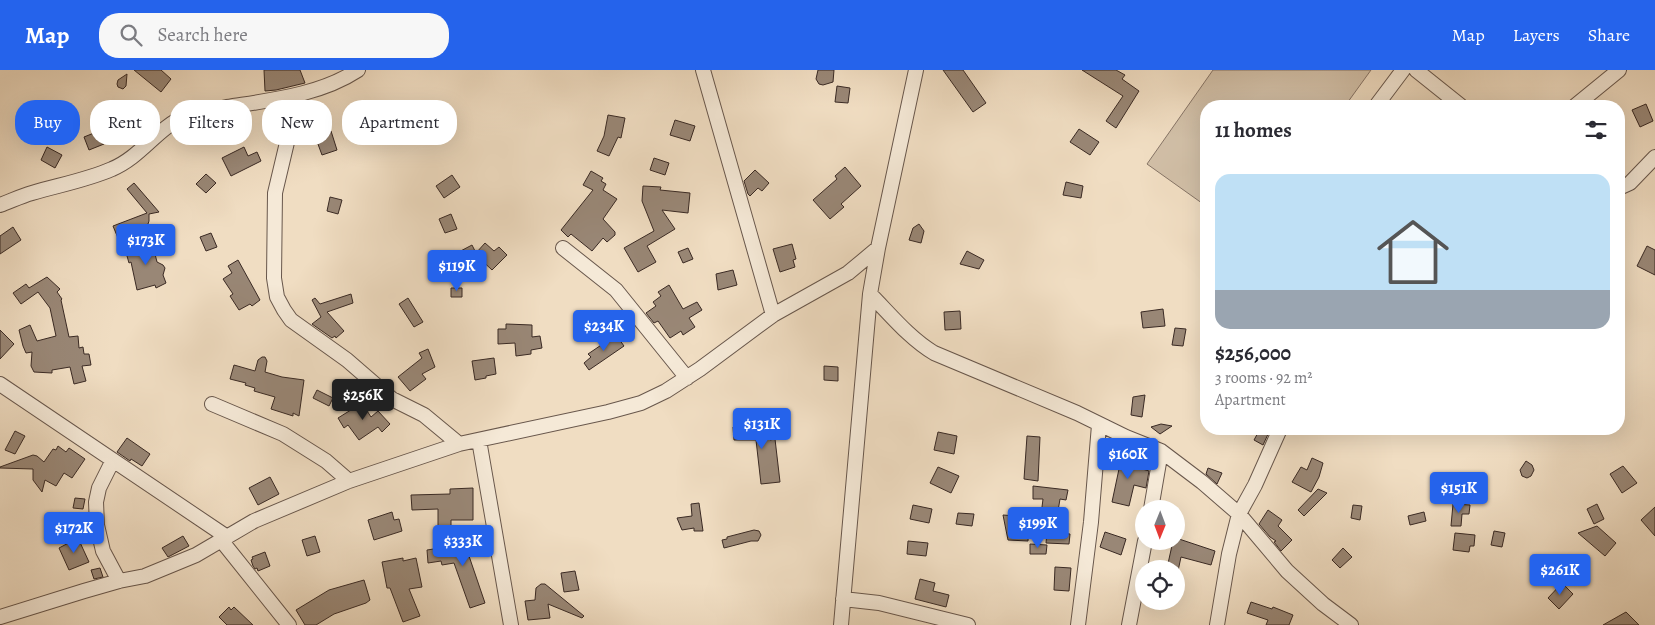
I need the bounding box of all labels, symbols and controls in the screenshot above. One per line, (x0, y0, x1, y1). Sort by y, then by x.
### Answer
search box (99, 13, 449, 58)
text: Map (25, 19, 69, 51)
icon: search (117, 21, 145, 49)
text: Search here (157, 22, 248, 48)
text: Map (1452, 23, 1485, 47)
text: Layers (1513, 23, 1560, 47)
text: Share (1588, 23, 1630, 47)
chip: Buy (15, 100, 80, 145)
chip: Rent (90, 100, 160, 145)
chip: Filters (170, 100, 252, 145)
chip: New (262, 100, 332, 145)
chip: Apartment (342, 100, 457, 145)
text: 11 homes (1215, 116, 1292, 144)
icon: filters (1582, 116, 1610, 144)
icon: home (1368, 207, 1458, 297)
pin: $173K (111, 224, 181, 266)
text: $173K (127, 229, 165, 251)
pin: $119K (422, 250, 492, 292)
text: $119K (439, 255, 475, 277)
pin: $234K (569, 310, 639, 352)
text: $234K (584, 315, 624, 337)
text: $256,000 (1215, 339, 1291, 367)
text: 3 rooms · 92 m² (1215, 367, 1313, 389)
pin: $256K (328, 378, 398, 421)
text: $256K (343, 384, 383, 406)
text: Apartment (1215, 389, 1286, 411)
pin: $131K (727, 408, 797, 450)
text: $131K (744, 413, 780, 435)
pin: $160K (1093, 438, 1163, 480)
text: $160K (1108, 443, 1148, 465)
pin: $151K (1424, 472, 1494, 514)
text: $151K (1441, 477, 1477, 499)
north arrow (1135, 500, 1185, 550)
map controls (1135, 500, 1185, 610)
pin: $199K (1003, 506, 1073, 549)
pin: $172K (39, 512, 109, 554)
text: $199K (1019, 512, 1057, 534)
text: $172K (55, 517, 93, 539)
pin: $333K (428, 524, 498, 567)
text: $333K (444, 530, 482, 552)
pin: $261K (1525, 554, 1595, 596)
text: $261K (1541, 559, 1579, 581)
button: locate (1135, 560, 1185, 610)

